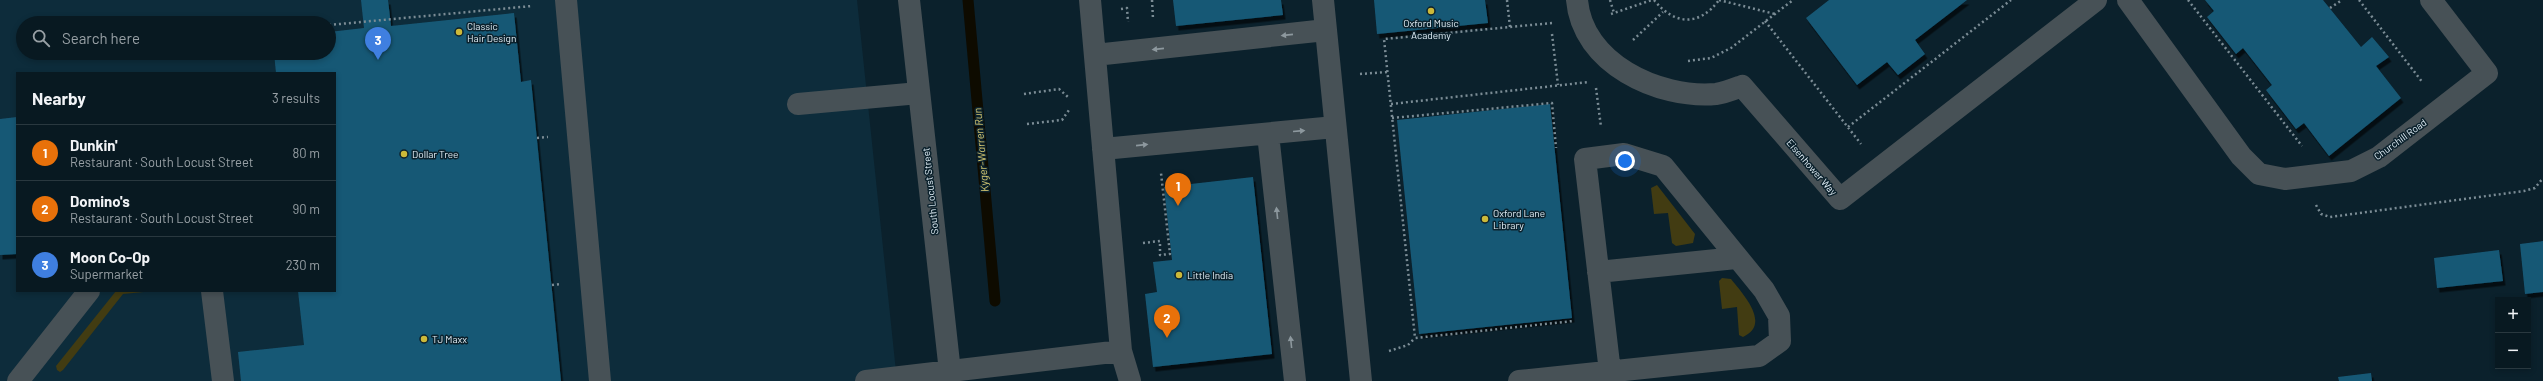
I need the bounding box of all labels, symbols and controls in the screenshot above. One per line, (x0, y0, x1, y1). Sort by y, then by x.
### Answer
marker: Oxford Music Academy (1426, 6, 1436, 16)
search box (16, 16, 336, 60)
place label: Oxford Music Academy (1403, 17, 1459, 41)
place label: Classic Hair Design (467, 20, 516, 44)
icon: search (30, 27, 52, 49)
pin: 3 (365, 27, 391, 60)
marker: Classic Hair Design (454, 27, 464, 37)
text: Search here (62, 29, 140, 47)
one-way arrow (1281, 31, 1293, 38)
one-way arrow (1152, 46, 1164, 52)
text: Nearby (32, 88, 86, 108)
text: 3 results (272, 90, 320, 106)
water label: Kyger-Warren Run (970, 107, 991, 193)
street label: Churchill Road (2371, 116, 2429, 162)
one-way arrow (1293, 127, 1305, 134)
text: Dunkin' (70, 136, 117, 154)
street label: Eisenhower Way (1784, 136, 1840, 198)
one-way arrow (1136, 142, 1148, 148)
text: 1 (43, 145, 47, 161)
text: 80 m (293, 145, 320, 161)
street label: South Locust Street (919, 147, 941, 235)
place label: Dollar Tree (412, 148, 458, 160)
marker: Dollar Tree (399, 149, 409, 159)
your location (1615, 151, 1635, 171)
text: Restaurant · South Locust Street (70, 154, 254, 170)
pin: 1 (1165, 173, 1191, 206)
text: Domino's (70, 192, 130, 210)
text: 2 (41, 201, 49, 217)
text: 90 m (293, 201, 320, 217)
one-way arrow (1273, 207, 1280, 219)
place label: Oxford Lane Library (1493, 207, 1545, 231)
text: Restaurant · South Locust Street (70, 210, 254, 226)
marker: Oxford Lane Library (1480, 214, 1490, 224)
text: Moon Co-Op (70, 248, 150, 266)
text: 3 (41, 257, 49, 273)
text: 230 m (286, 257, 320, 273)
text: Supermarket (70, 266, 143, 282)
place label: Little India (1187, 269, 1233, 281)
marker: Little India (1174, 270, 1184, 280)
map controls (2495, 297, 2531, 369)
button: + (2495, 297, 2531, 333)
pin: 2 (1154, 305, 1180, 338)
place label: TJ Maxx (432, 333, 467, 345)
button: − (2495, 333, 2531, 369)
marker: TJ Maxx (419, 334, 429, 344)
one-way arrow (1287, 336, 1294, 348)

